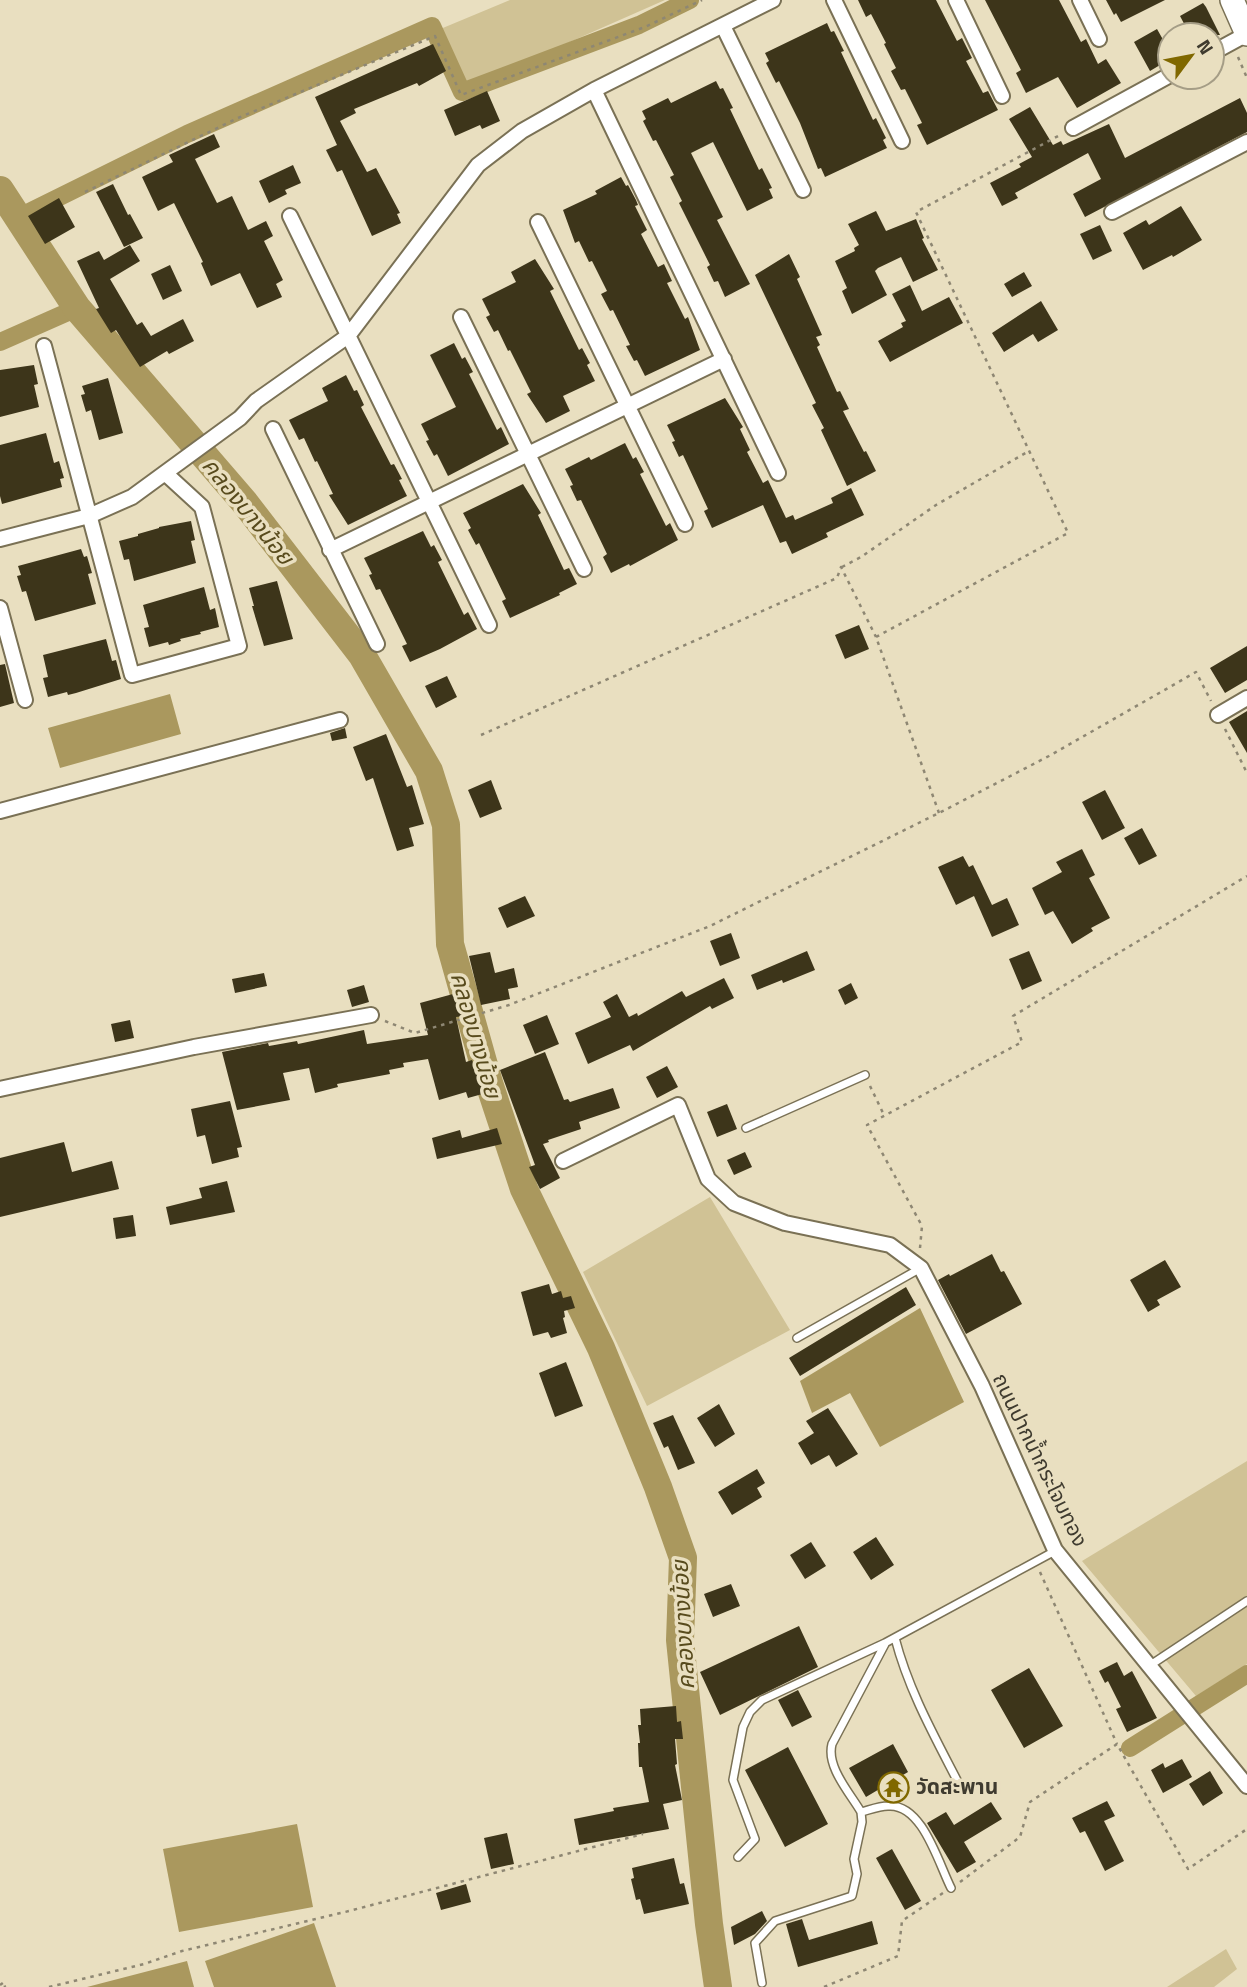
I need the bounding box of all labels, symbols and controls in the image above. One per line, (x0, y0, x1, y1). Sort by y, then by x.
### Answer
north arrow (1156, 21, 1226, 91)
text: N (1190, 33, 1222, 60)
water label: คลองบางน้อย (194, 449, 304, 573)
water label: คลองบางน้อย (442, 968, 511, 1103)
street label: ถนนปากน้ำกระโจมทอง (985, 1367, 1097, 1552)
water label: คลองบางน้อย (662, 1558, 703, 1691)
temple icon: วัดสะพาน (876, 1770, 910, 1804)
place label: วัดสะพาน (916, 1770, 998, 1802)

